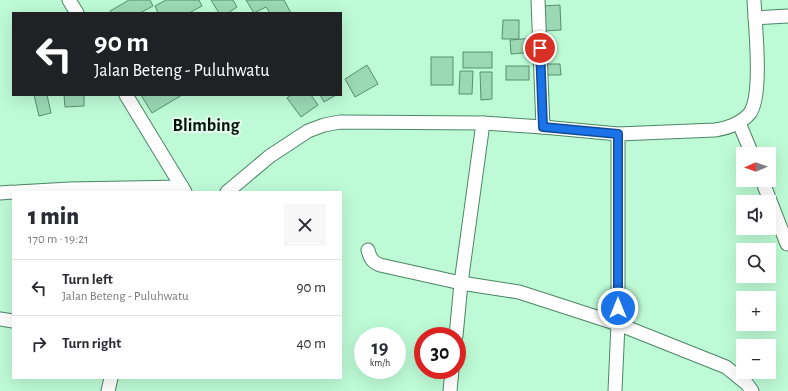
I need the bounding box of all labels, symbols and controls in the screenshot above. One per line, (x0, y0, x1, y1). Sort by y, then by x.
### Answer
icon: left (28, 28, 80, 80)
text: 90 m (94, 29, 149, 57)
pin (523, 31, 557, 65)
icon: arrive (529, 37, 551, 59)
text: Jalan Beteng - Puluhwatu (94, 62, 269, 80)
district label: Blimbing (172, 117, 241, 135)
north arrow (736, 147, 776, 187)
map controls (736, 147, 776, 379)
button: sound (736, 195, 776, 235)
button: close (284, 204, 326, 246)
text: 1 min (28, 205, 79, 229)
text: 170 m · 19:21 (28, 233, 89, 246)
button: search (736, 243, 776, 283)
text: Turn left (62, 272, 113, 287)
icon: left (28, 277, 50, 299)
text: 90 m (297, 280, 326, 295)
position arrow (597, 287, 639, 329)
text: Jalan Beteng - Puluhwatu (62, 290, 189, 303)
button: + (736, 291, 776, 331)
speed limit sign: 30 (414, 327, 466, 379)
icon: right (28, 333, 50, 355)
text: Turn right (62, 336, 121, 351)
text: 40 m (296, 336, 326, 351)
text: 19 (372, 338, 388, 358)
button: − (736, 339, 776, 379)
text: km/h (370, 358, 390, 368)

